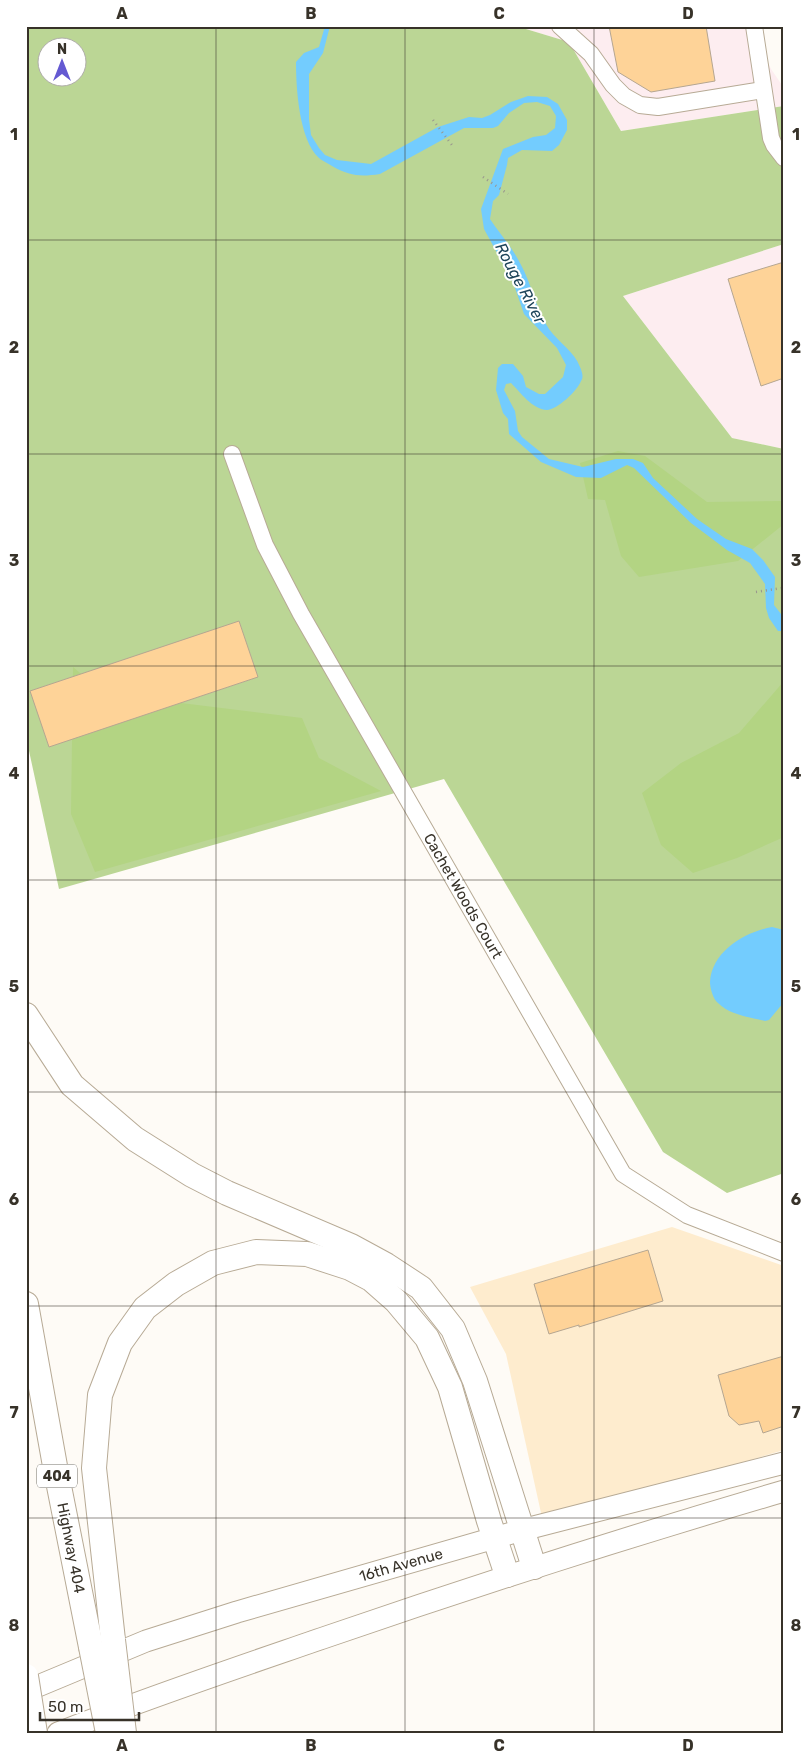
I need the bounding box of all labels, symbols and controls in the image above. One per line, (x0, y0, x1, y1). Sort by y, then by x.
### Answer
text: A (116, 4, 128, 23)
text: B (305, 4, 317, 23)
text: C (493, 4, 505, 23)
text: D (682, 4, 694, 23)
north arrow (38, 38, 88, 88)
text: N (57, 41, 67, 58)
text: 1 (10, 125, 18, 144)
text: 1 (792, 125, 800, 144)
water label: Rouge River (491, 239, 550, 328)
text: 2 (9, 338, 19, 357)
text: 2 (791, 338, 801, 357)
text: 3 (9, 551, 19, 570)
text: 3 (791, 551, 801, 570)
text: 4 (9, 764, 20, 783)
text: 4 (791, 764, 802, 783)
street label: Cachet Woods Court (420, 830, 506, 962)
text: 5 (9, 977, 19, 996)
text: 5 (791, 977, 801, 996)
text: 6 (9, 1190, 19, 1209)
text: 6 (791, 1190, 801, 1209)
text: 7 (9, 1403, 19, 1422)
text: 7 (791, 1403, 801, 1422)
road number: 404 (37, 1464, 77, 1488)
street label: Highway 404 (53, 1501, 89, 1595)
street label: 16th Avenue (357, 1544, 445, 1586)
text: 8 (9, 1616, 20, 1635)
text: 8 (791, 1616, 802, 1635)
scale bar (40, 1689, 139, 1721)
text: 50 m (48, 1698, 83, 1716)
text: A (116, 1736, 128, 1755)
text: B (305, 1736, 317, 1755)
text: C (493, 1736, 505, 1755)
text: D (682, 1736, 694, 1755)

